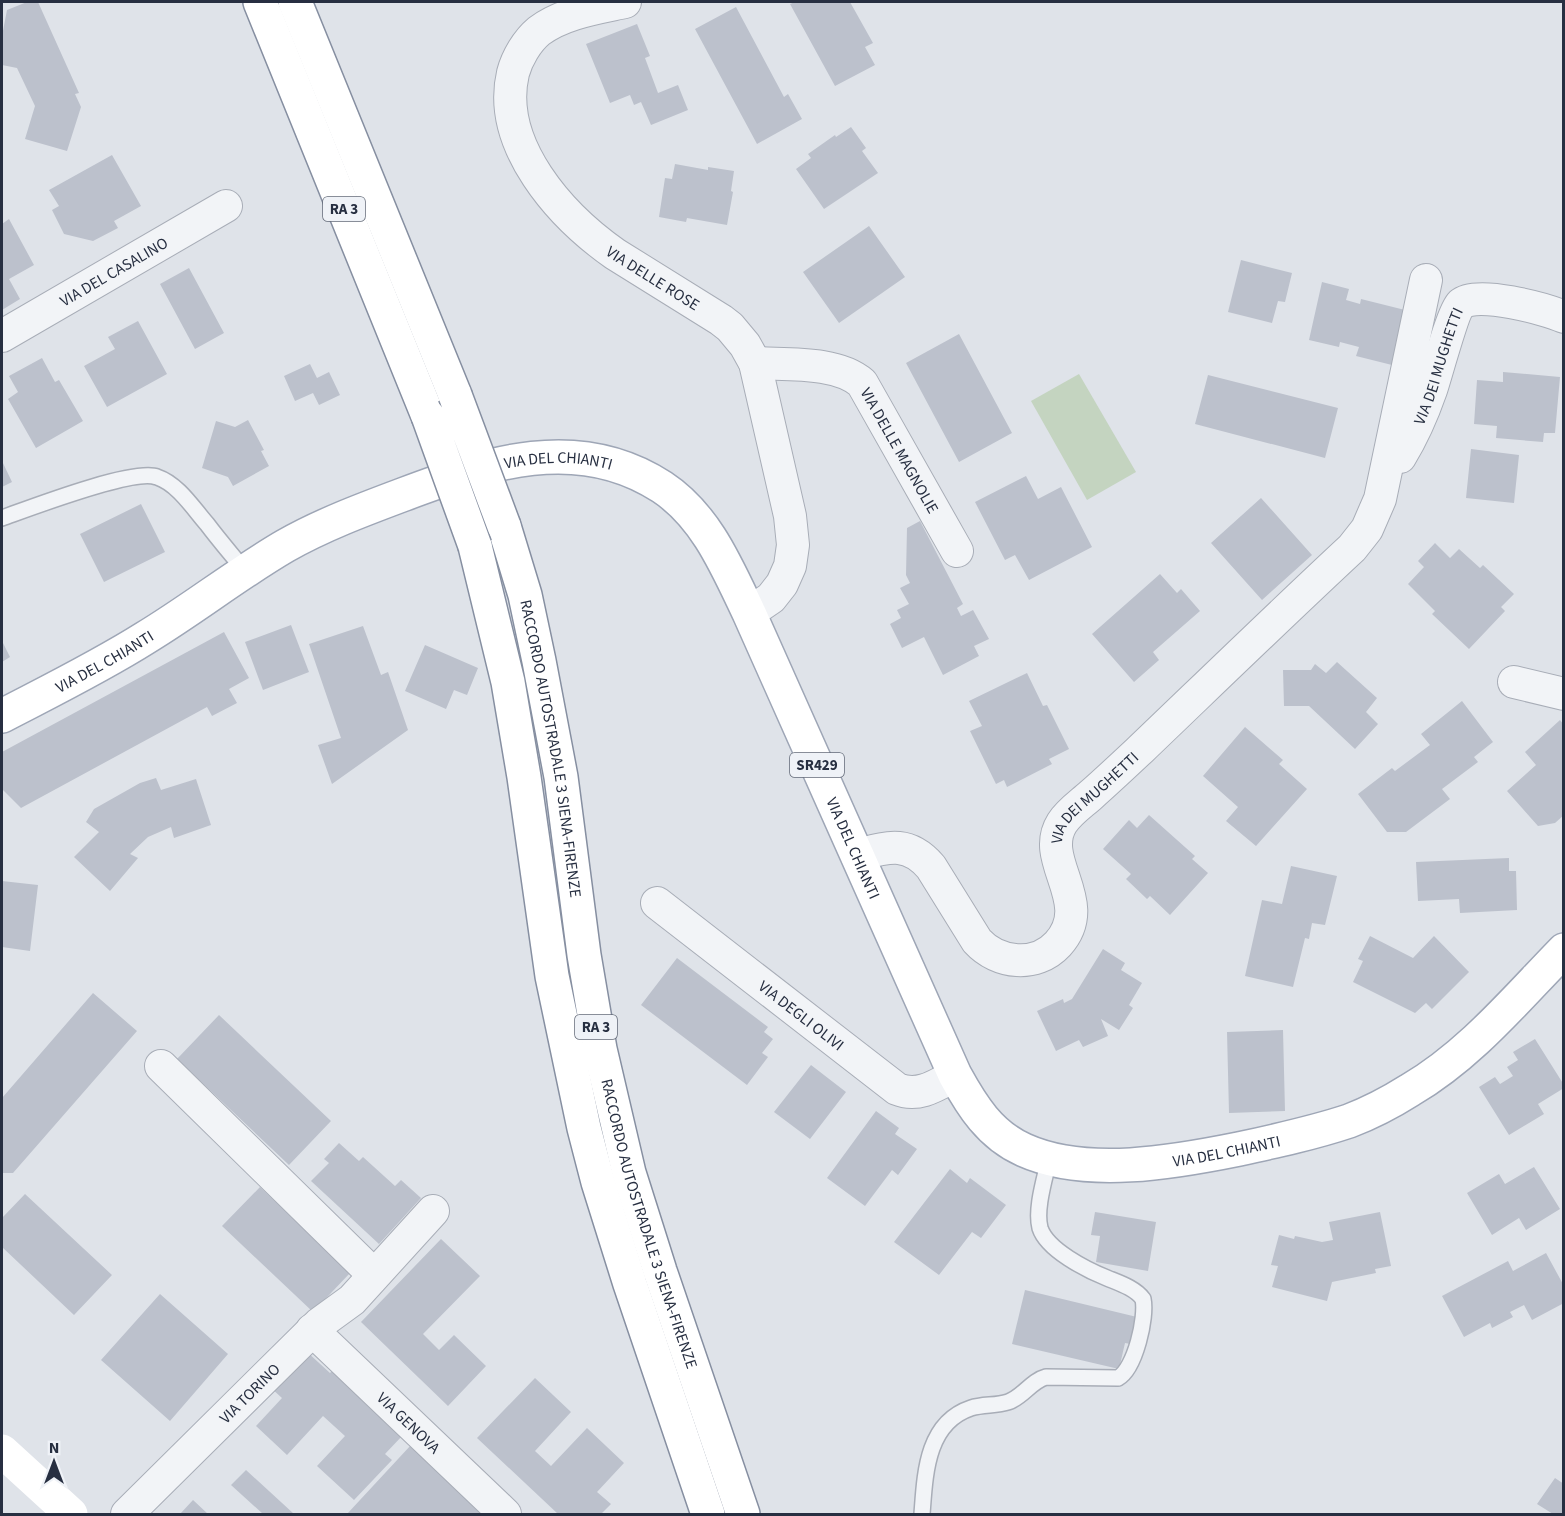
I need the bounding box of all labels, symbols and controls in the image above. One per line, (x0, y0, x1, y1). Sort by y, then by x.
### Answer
road number: RA 3 (323, 197, 365, 221)
street label: VIA DEL CASALINO (56, 232, 172, 312)
street label: VIA DELLE ROSE (601, 241, 704, 316)
street label: VIA DEI MUGHETTI (1409, 304, 1469, 428)
street label: VIA DELLE MAGNOLIE (855, 384, 944, 518)
street label: VIA DEL CHIANTI (502, 447, 615, 476)
street label: RACCORDO AUTOSTRADALE 3 SIENA-FIRENZE (514, 598, 586, 899)
street label: VIA DEL CHIANTI (52, 625, 158, 698)
street label: VIA DEI MUGHETTI (1046, 747, 1144, 845)
road number: SR429 (790, 753, 844, 777)
street label: VIA DEL CHIANTI (821, 794, 885, 903)
street label: VIA DEGLI OLIVI (754, 976, 848, 1056)
road number: RA 3 (575, 1015, 617, 1039)
street label: RACCORDO AUTOSTRADALE 3 SIENA-FIRENZE (595, 1077, 703, 1372)
street label: VIA DEL CHIANTI (1171, 1130, 1283, 1173)
street label: VIA TORINO (215, 1359, 285, 1429)
street label: VIA GENOVA (372, 1388, 445, 1459)
north arrow (24, 1432, 84, 1492)
text: N (49, 1437, 59, 1459)

